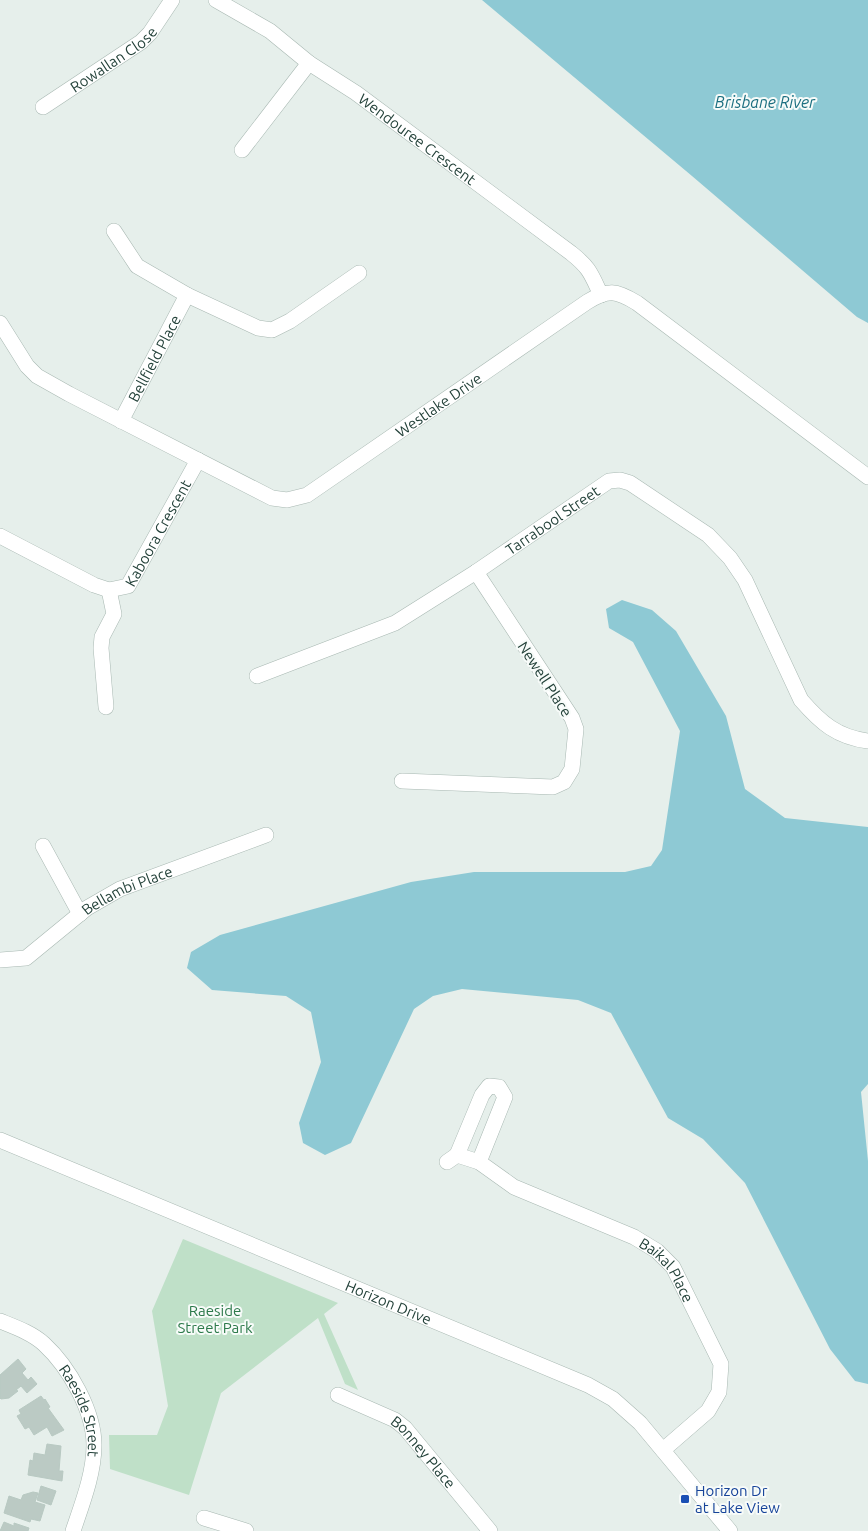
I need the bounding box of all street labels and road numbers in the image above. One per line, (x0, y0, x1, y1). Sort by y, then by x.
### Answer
street label: Rowallan Close (67, 24, 160, 95)
street label: Wendouree Crescent (355, 90, 479, 188)
street label: Bellfield Place (124, 312, 184, 404)
street label: Westlake Drive (392, 369, 485, 440)
street label: Kaboora Crescent (121, 476, 194, 589)
street label: Tarrabool Street (502, 482, 603, 558)
street label: Newell Place (514, 638, 576, 720)
street label: Bellambi Place (78, 862, 175, 918)
street label: Baikal Place (636, 1234, 697, 1305)
street label: Horizon Drive (343, 1276, 434, 1327)
street label: Raeside Street (56, 1361, 103, 1458)
street label: Bonney Place (388, 1412, 459, 1491)

